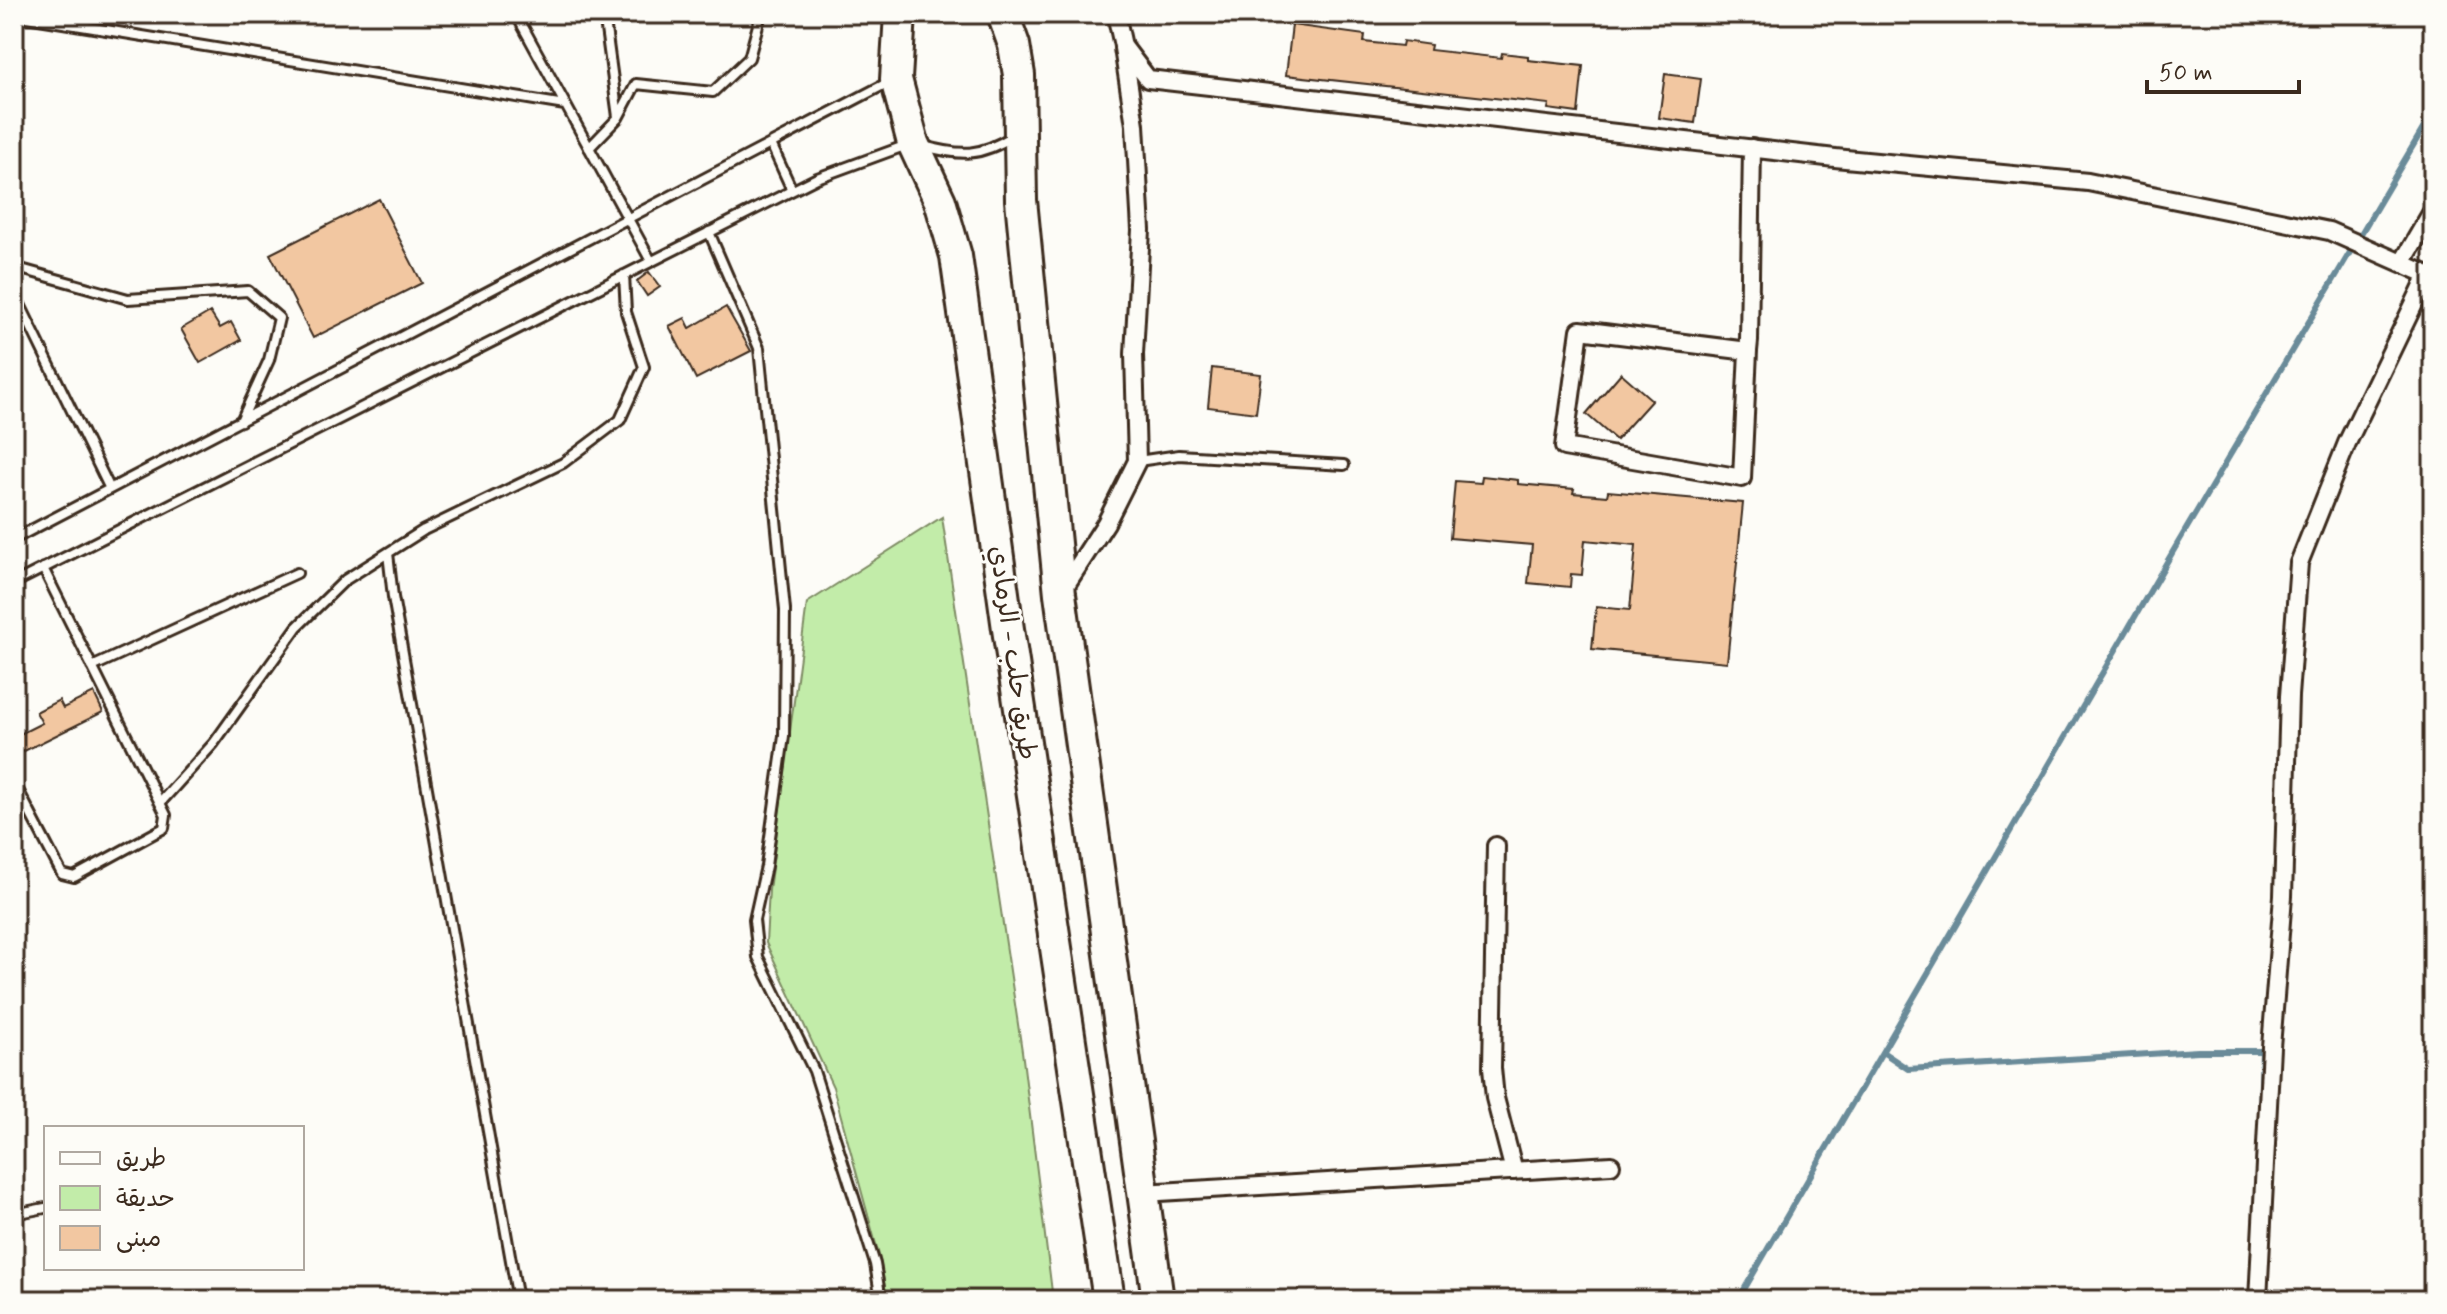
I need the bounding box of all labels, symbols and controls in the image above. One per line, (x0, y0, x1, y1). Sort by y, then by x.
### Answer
scale bar (2147, 44, 2299, 94)
text: 50 m (2159, 58, 2213, 89)
street label: طريق حلب - الرمادي (980, 544, 1044, 762)
legend (44, 1126, 304, 1270)
text: طريق (116, 1144, 166, 1175)
text: حديقة (116, 1184, 175, 1215)
text: مبنى (116, 1224, 161, 1255)

